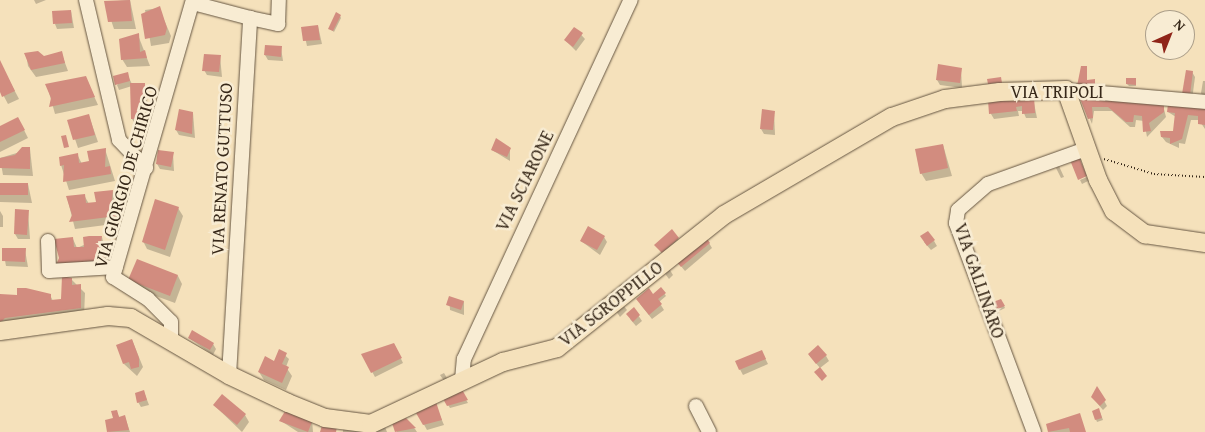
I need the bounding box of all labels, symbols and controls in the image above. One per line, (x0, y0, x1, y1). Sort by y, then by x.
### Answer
north arrow (1145, 10, 1195, 60)
text: N (1169, 14, 1190, 35)
street label: VIA TRIPOLI (1010, 81, 1104, 103)
street label: VIA RENATO GUTTUSO (207, 82, 237, 256)
street label: VIA GIORGIO DE CHIRICO (90, 83, 162, 271)
street label: VIA SCIARONE (491, 127, 559, 235)
street label: VIA GALLINARO (949, 220, 1009, 342)
street label: VIA SGROPPILLO (555, 257, 667, 351)

